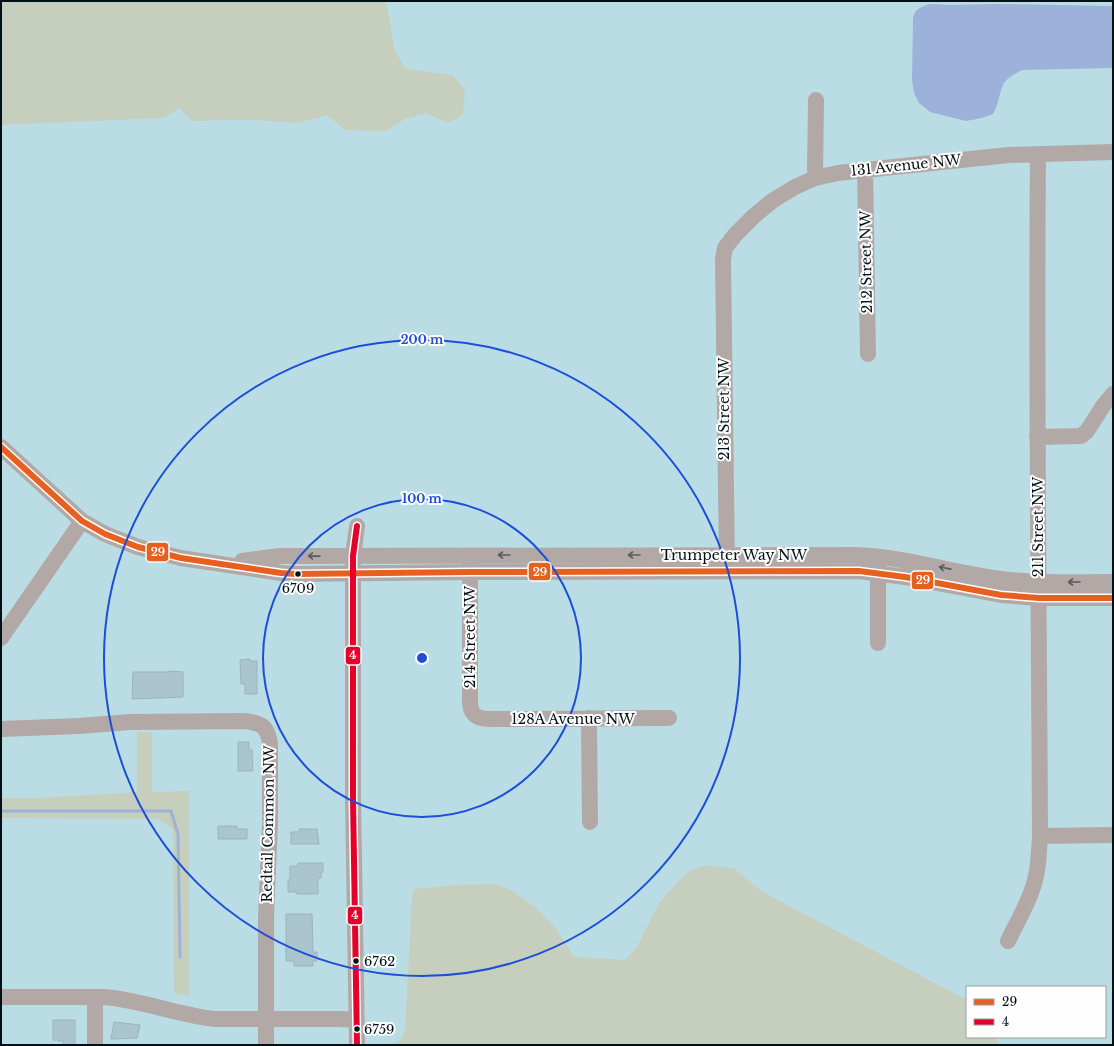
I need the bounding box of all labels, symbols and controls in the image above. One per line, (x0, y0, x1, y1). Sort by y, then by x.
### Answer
street label: 131 Avenue NW (850, 150, 963, 180)
street label: 212 Street NW (856, 210, 876, 314)
text: 200 m (401, 332, 444, 347)
street label: 213 Street NW (715, 357, 733, 460)
street label: 211 Street NW (1029, 476, 1047, 577)
text: 100 m (402, 491, 443, 506)
line badge: 29 (146, 542, 169, 562)
text: 29 (151, 545, 165, 559)
street label: Trumpeter Way NW (661, 546, 808, 564)
one-way arrow (498, 551, 511, 559)
one-way arrow (628, 551, 641, 559)
one-way arrow (308, 552, 321, 560)
line badge: 29 (528, 562, 551, 581)
one-way arrow (939, 564, 952, 572)
text: 29 (533, 565, 547, 579)
marker: 6709 (293, 569, 303, 579)
line badge: 29 (911, 571, 934, 590)
text: 29 (916, 573, 930, 587)
one-way arrow (1068, 578, 1081, 586)
place label: 6709 (282, 580, 314, 597)
street label: 214 Street NW (461, 585, 479, 688)
line badge: 4 (345, 646, 361, 665)
text: 4 (349, 648, 357, 662)
centre of rings (415, 651, 429, 665)
street label: 128A Avenue NW (511, 710, 635, 728)
street label: Redtail Common NW (258, 745, 278, 903)
line badge: 4 (347, 906, 363, 925)
text: 4 (351, 908, 359, 922)
place label: 6762 (364, 953, 395, 970)
marker: 6762 (351, 956, 361, 966)
legend (966, 986, 1106, 1038)
text: 29 (1002, 994, 1017, 1009)
text: 4 (1002, 1014, 1009, 1029)
place label: 6759 (364, 1021, 394, 1038)
marker: 6759 (352, 1024, 362, 1034)

